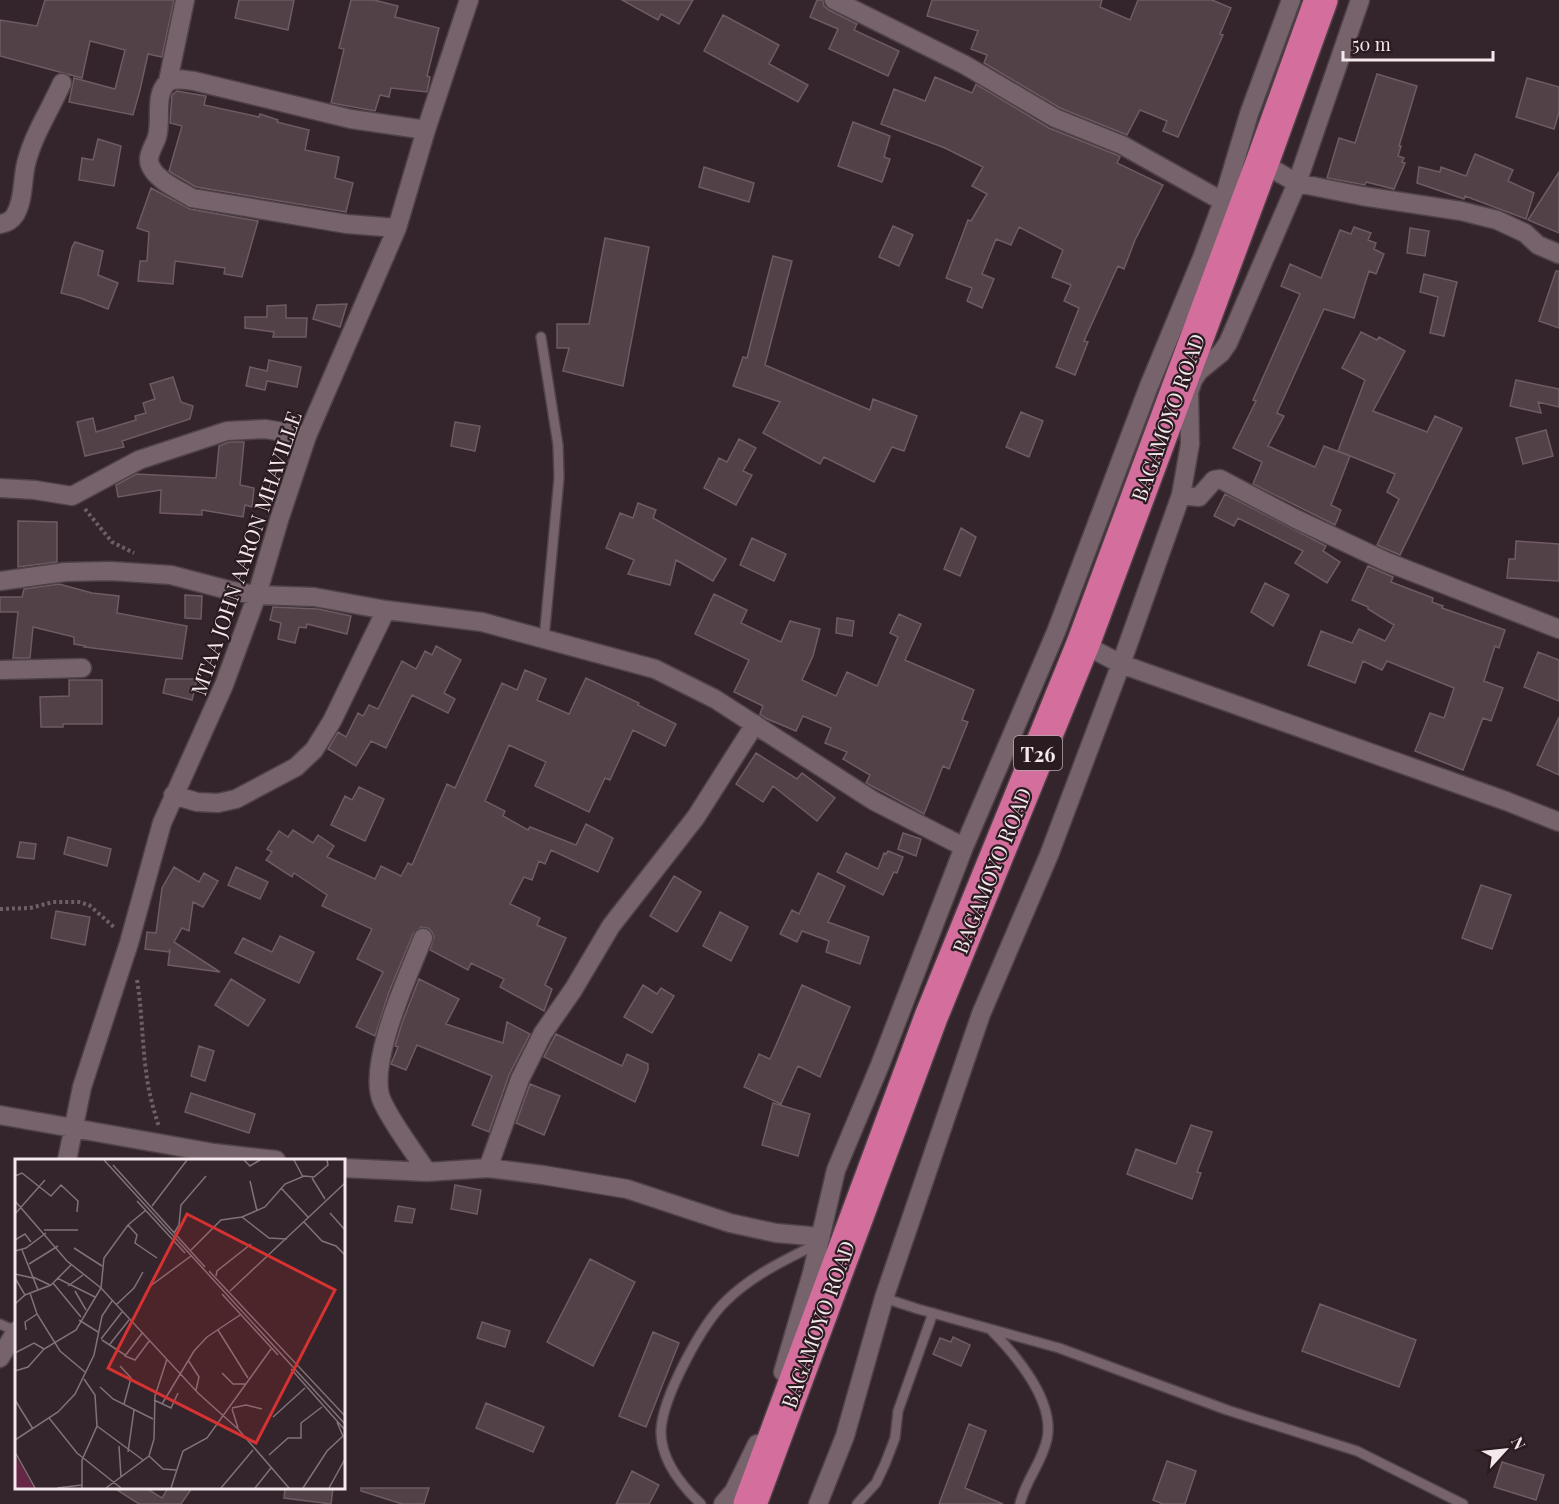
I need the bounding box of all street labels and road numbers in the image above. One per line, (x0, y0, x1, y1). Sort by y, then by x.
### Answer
street label: BAGAMOYO ROAD (1124, 329, 1210, 505)
street label: MTAA JOHN AARON MHAVILLE (183, 407, 307, 699)
road number: T26 (1014, 736, 1062, 770)
street label: BAGAMOYO ROAD (945, 783, 1037, 957)
street label: BAGAMOYO ROAD (774, 1236, 860, 1412)

